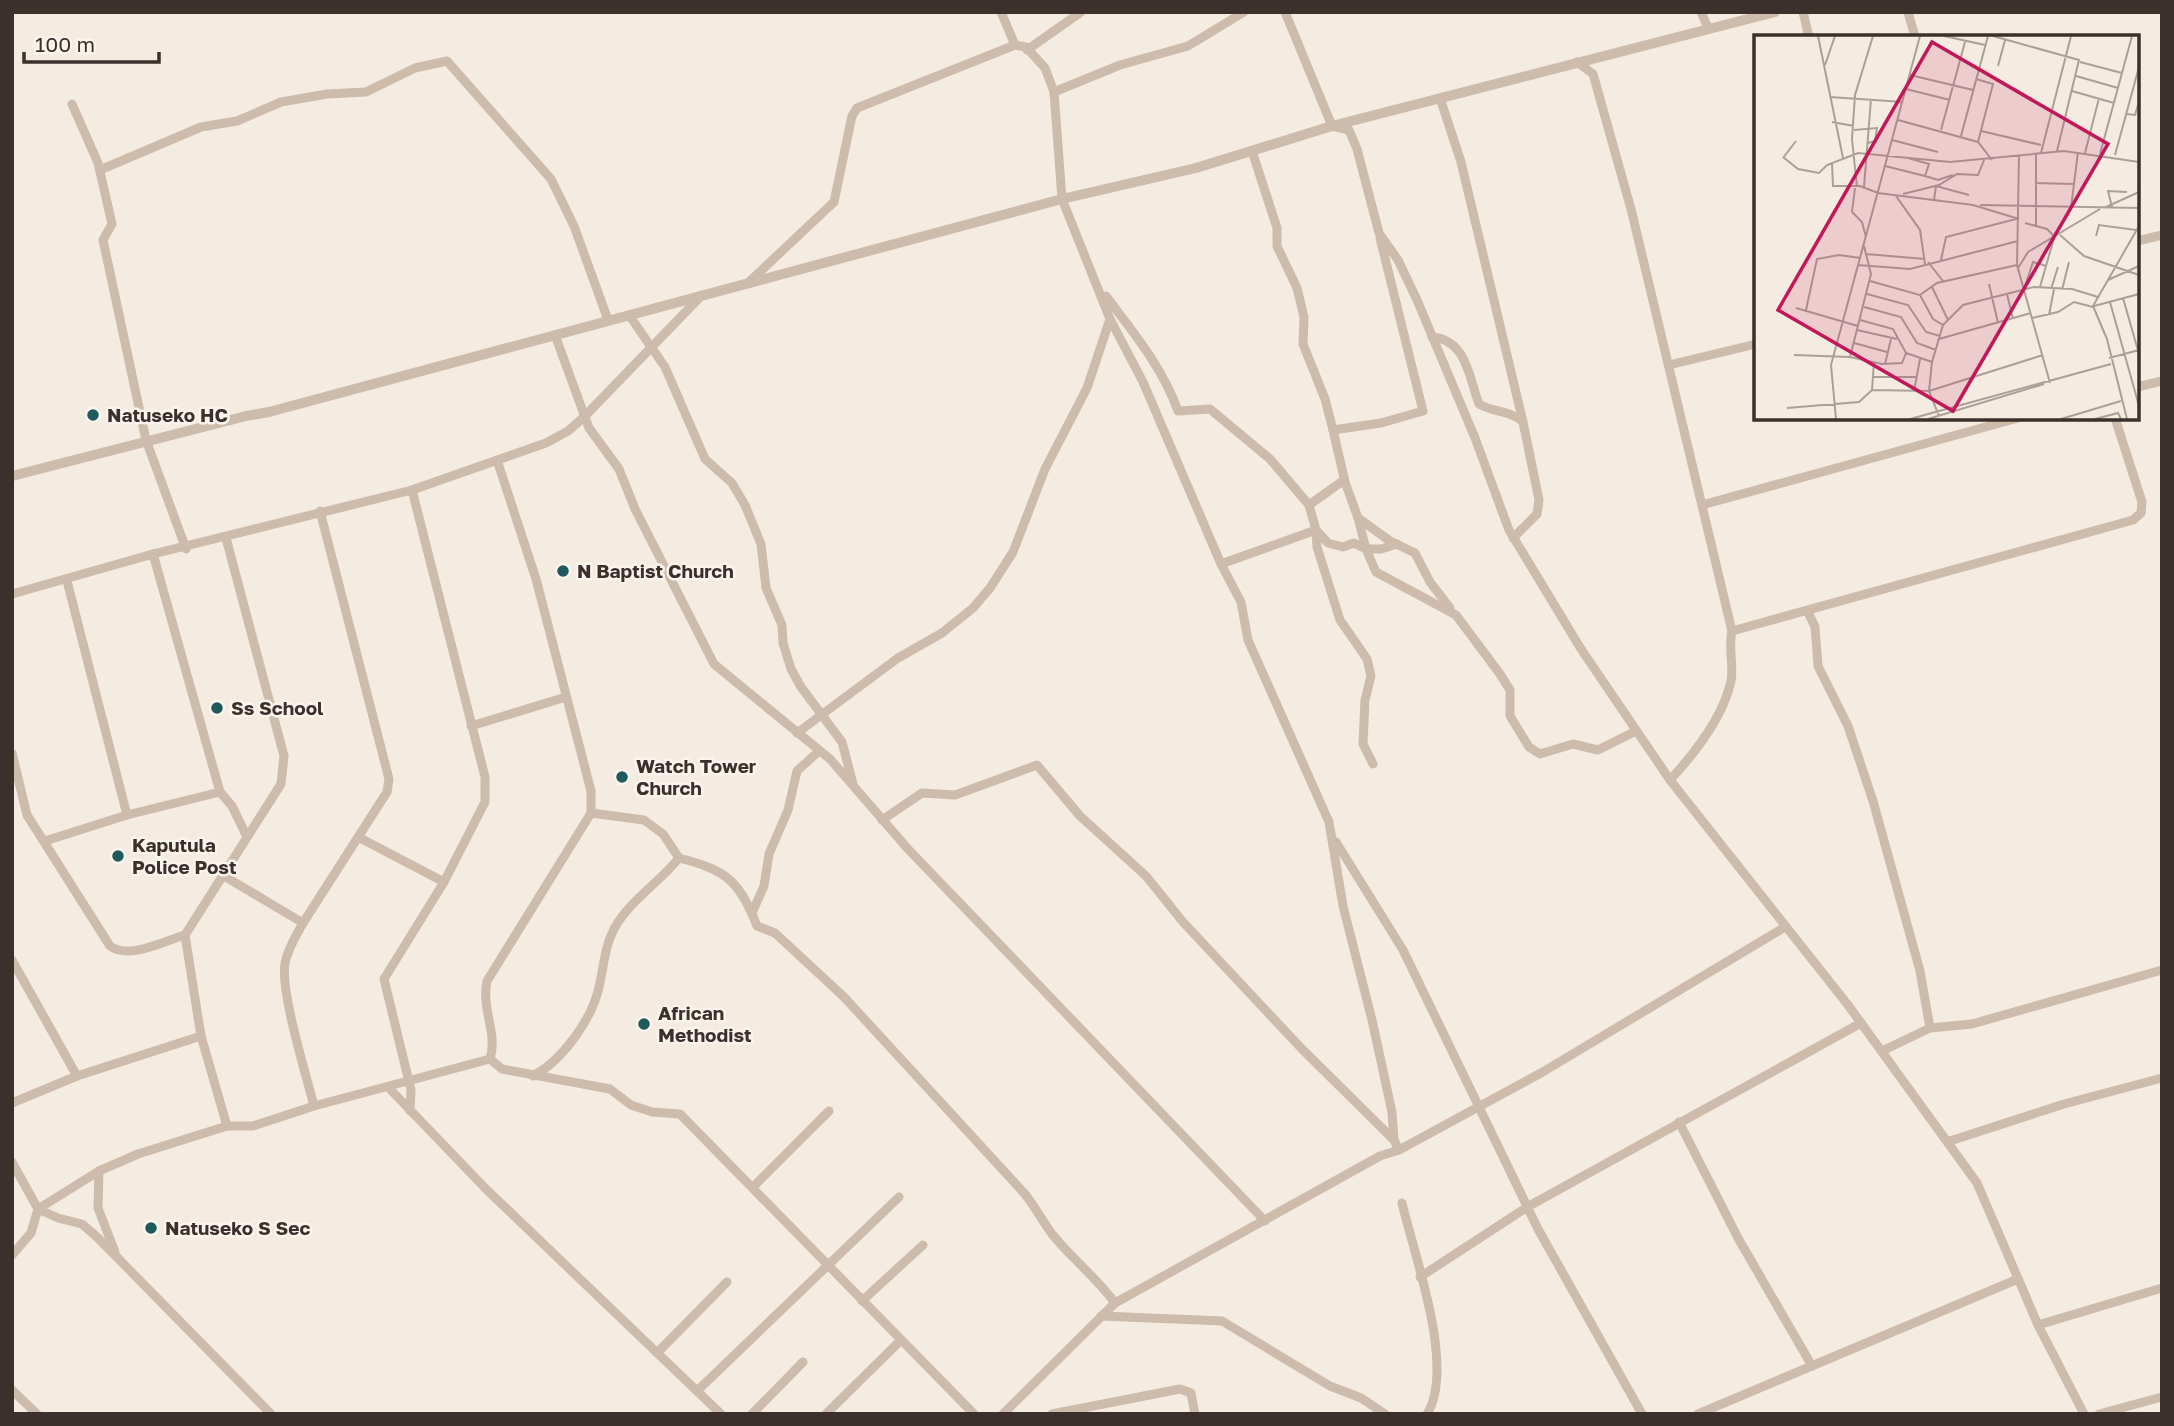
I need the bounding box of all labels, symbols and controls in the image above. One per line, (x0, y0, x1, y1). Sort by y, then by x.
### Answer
scale bar (24, 21, 159, 65)
text: 100 m (35, 31, 95, 57)
inset map (1754, 35, 2139, 420)
place label: Natuseko HC (107, 403, 228, 426)
marker: Natuseko HC (85, 407, 101, 423)
place label: N Baptist Church (577, 559, 734, 582)
marker: N Baptist Church (555, 563, 571, 579)
place label: Ss School (231, 696, 323, 719)
marker: Ss School (209, 700, 225, 716)
place label: Watch Tower Church (636, 754, 757, 799)
marker: Watch Tower Church (614, 769, 630, 785)
place label: Kaputula Police Post (132, 833, 237, 878)
marker: Kaputula Police Post (110, 848, 126, 864)
place label: African Methodist (658, 1001, 752, 1046)
marker: African Methodist (636, 1016, 652, 1032)
place label: Natuseko S Sec (165, 1216, 310, 1239)
marker: Natuseko S Sec (143, 1220, 159, 1236)

